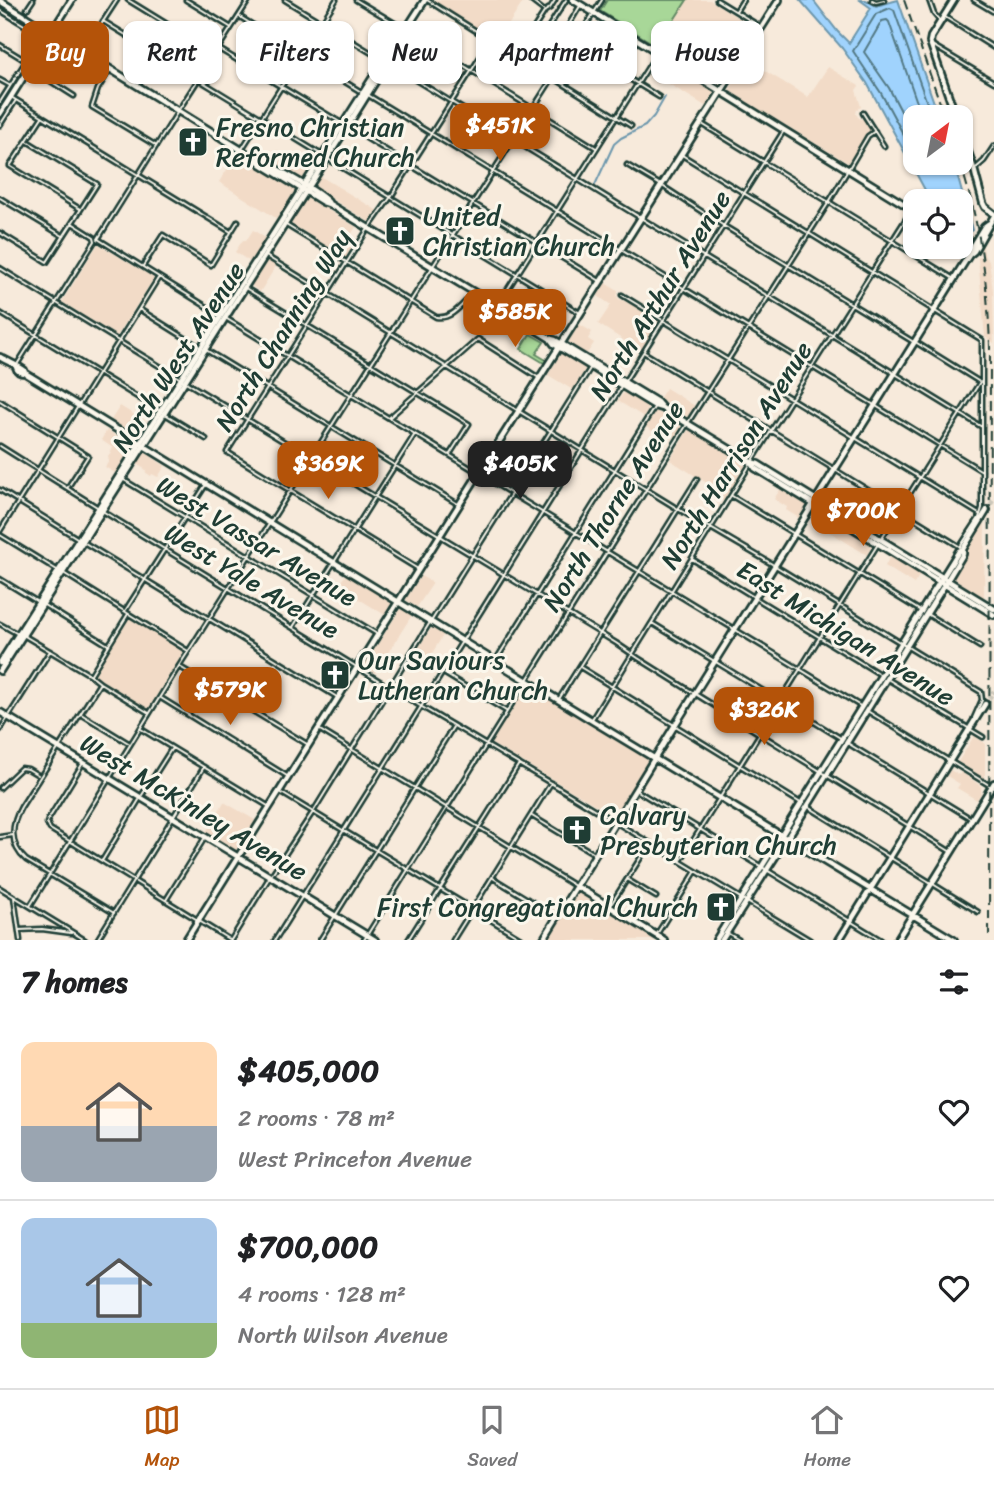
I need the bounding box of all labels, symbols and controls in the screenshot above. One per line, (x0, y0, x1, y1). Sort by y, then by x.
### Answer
chip: Buy (21, 21, 109, 84)
chip: Rent (123, 21, 222, 84)
chip: Filters (236, 21, 354, 84)
chip: New (368, 21, 462, 84)
chip: Apartment (476, 21, 637, 84)
chip: House (651, 21, 764, 84)
place label: Fresno Christian Reformed Church (216, 104, 415, 180)
pin: $451K (451, 104, 549, 163)
text: $451K (466, 105, 534, 146)
north arrow (903, 105, 973, 175)
map controls (903, 105, 973, 259)
church icon: Fresno Christian Reformed Church (176, 125, 210, 159)
street label: North Arthur Avenue (576, 180, 744, 410)
button: locate (903, 189, 973, 259)
place label: United Christian Church (423, 193, 615, 269)
church icon: United Christian Church (383, 214, 417, 248)
street label: North Channing Way (202, 219, 364, 441)
street label: North West Avenue (99, 252, 257, 462)
pin: $585K (466, 290, 564, 349)
text: $585K (479, 291, 551, 332)
street label: North Harrison Avenue (647, 332, 825, 578)
street label: North Thorne Avenue (529, 391, 697, 621)
pin: $369K (279, 442, 377, 501)
pin: $405K (471, 442, 569, 501)
text: $369K (293, 443, 363, 484)
text: $405K (484, 443, 556, 484)
street label: West Vassar Avenue (147, 463, 367, 620)
pin: $700K (814, 489, 912, 548)
text: $700K (827, 490, 899, 531)
street label: West Yale Avenue (155, 510, 349, 652)
street label: East Michigan Avenue (728, 547, 964, 719)
place label: Our Saviours Lutheran Church (358, 637, 548, 713)
church icon: Our Saviours Lutheran Church (318, 658, 352, 692)
pin: $579K (181, 668, 279, 727)
text: $579K (195, 669, 265, 710)
pin: $326K (715, 688, 813, 747)
text: $326K (730, 689, 798, 730)
street label: West McKinley Avenue (71, 720, 317, 894)
place label: Calvary Presbyterian Church (600, 792, 837, 868)
church icon: Calvary Presbyterian Church (560, 813, 594, 847)
place label: First Congregational Church (377, 884, 698, 930)
church icon: First Congregational Church (704, 890, 738, 924)
text: 7 homes (21, 955, 128, 1009)
icon: filters (935, 963, 973, 1001)
text: $405,000 (238, 1044, 379, 1098)
icon: home (77, 1070, 161, 1154)
icon: heart (935, 1093, 973, 1131)
text: 2 rooms · 78 m² (238, 1098, 395, 1139)
text: West Princeton Avenue (238, 1139, 472, 1180)
text: $700,000 (238, 1220, 378, 1274)
icon: home (77, 1246, 161, 1330)
icon: heart (935, 1269, 973, 1307)
text: 4 rooms · 128 m² (238, 1274, 406, 1315)
text: North Wilson Avenue (238, 1315, 448, 1356)
tab: Map (143, 1401, 181, 1476)
tab: Saved (467, 1401, 517, 1476)
tab: Home (803, 1401, 851, 1476)

